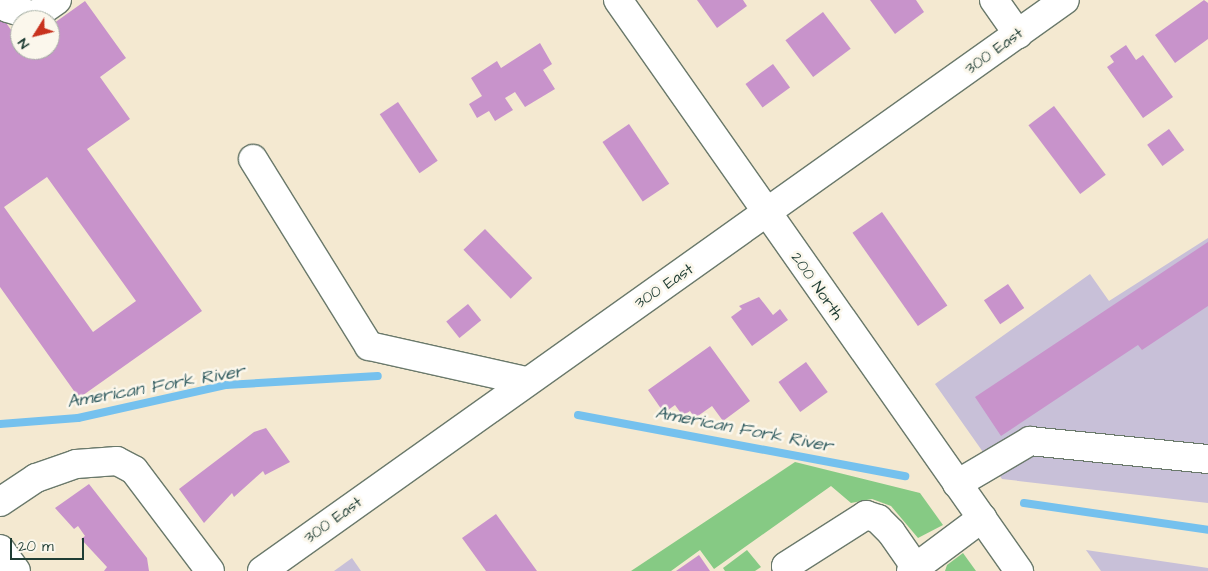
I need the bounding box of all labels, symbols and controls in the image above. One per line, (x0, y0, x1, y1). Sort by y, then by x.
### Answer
north arrow (10, 10, 60, 60)
street label: 300 East (961, 24, 1027, 78)
text: N (13, 34, 34, 53)
street label: 200 North (787, 249, 847, 323)
street label: 300 East (631, 259, 697, 313)
water label: American Fork River (65, 361, 247, 413)
water label: American Fork River (654, 402, 834, 458)
street label: 300 East (300, 493, 366, 547)
scale bar (12, 528, 86, 560)
text: 20 m (18, 536, 54, 557)

